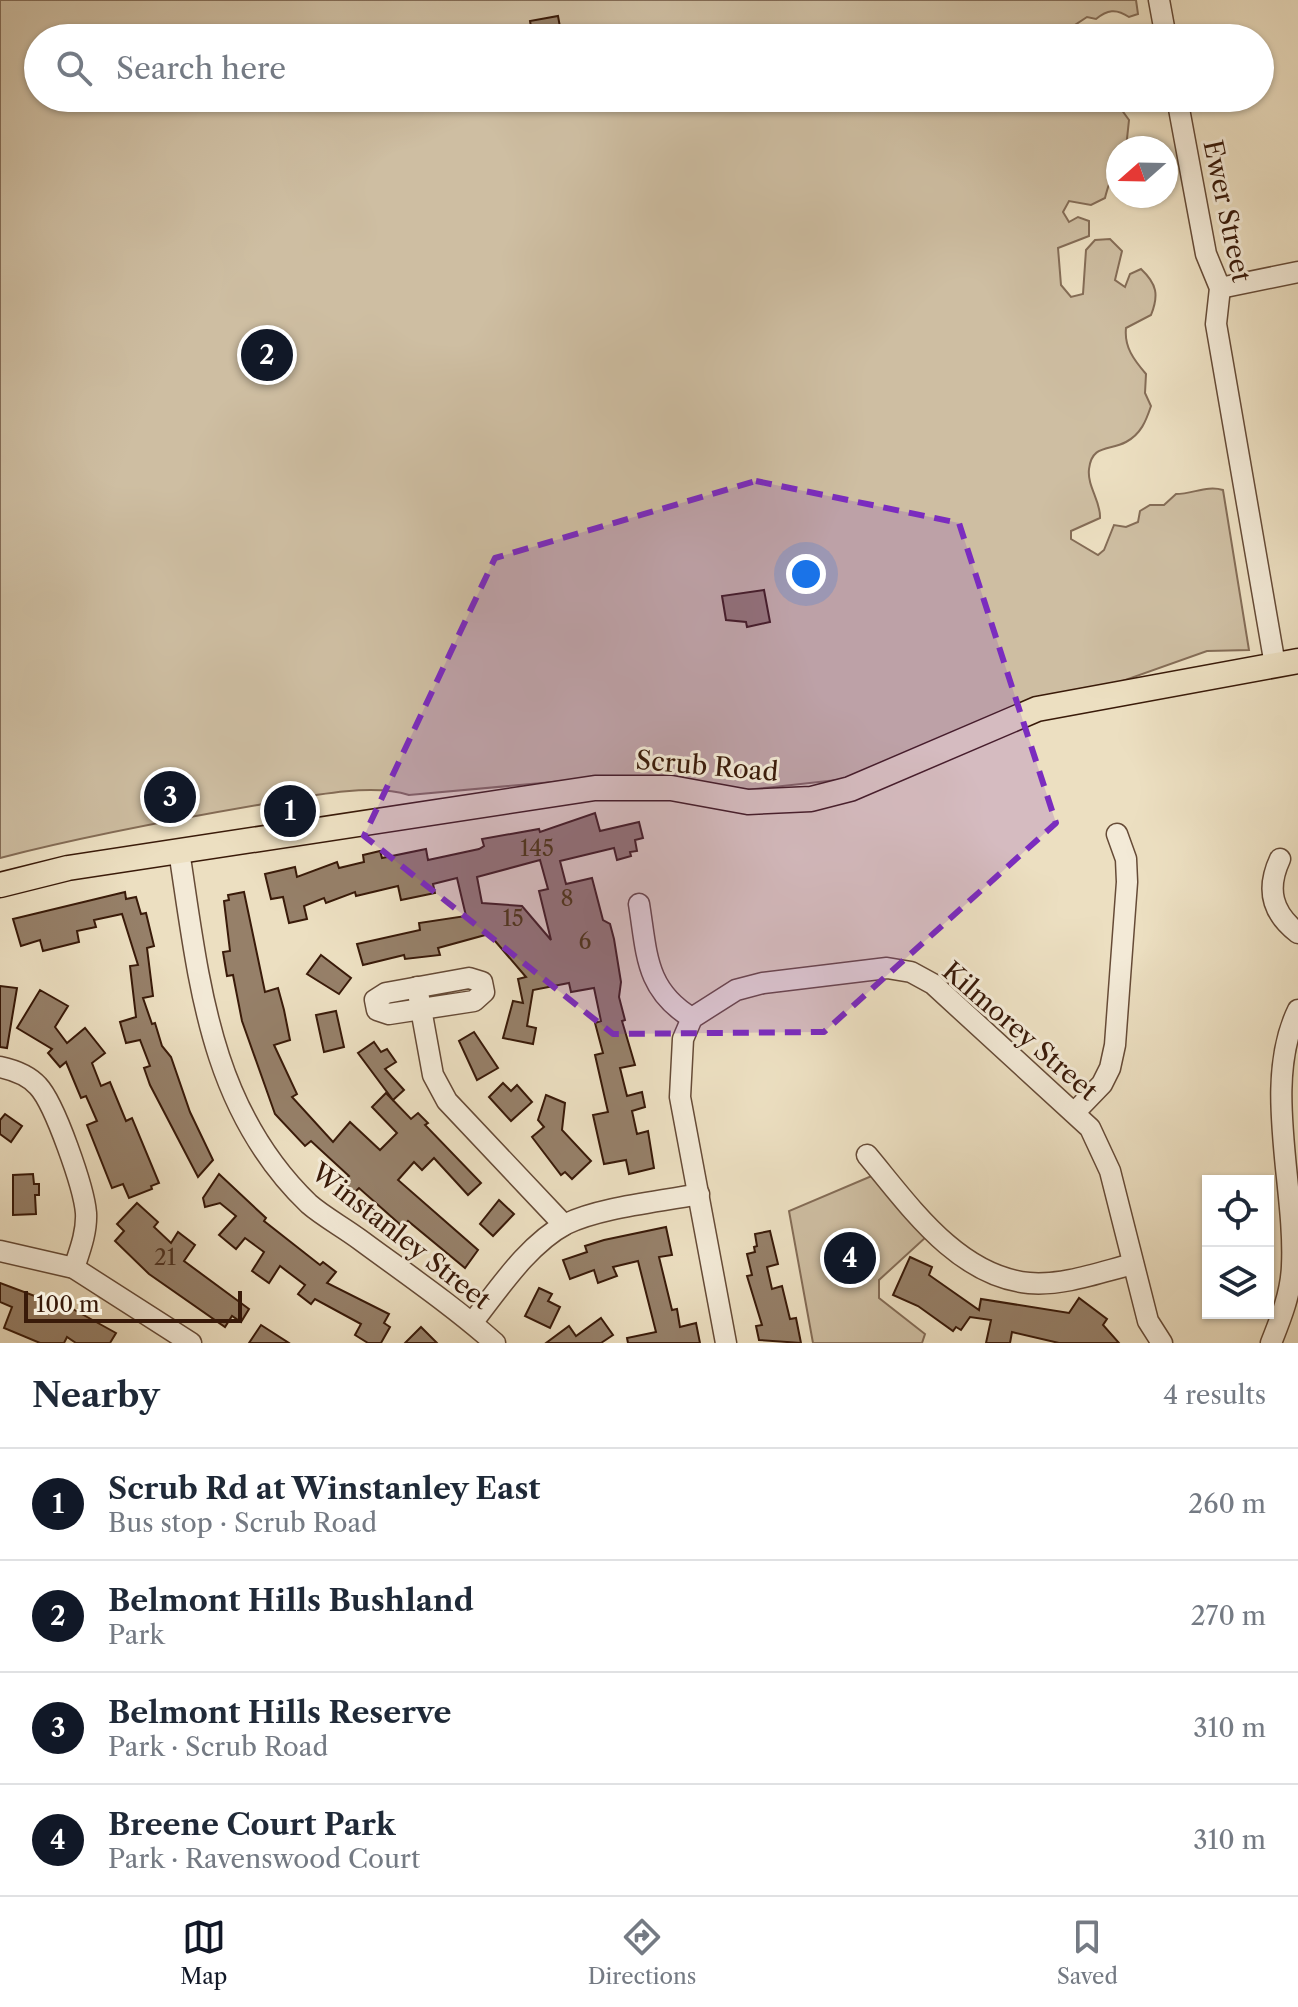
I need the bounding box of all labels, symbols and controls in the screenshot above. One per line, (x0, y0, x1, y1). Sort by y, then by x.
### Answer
search box (24, 24, 1274, 112)
icon: search (52, 46, 96, 90)
text: Search here (116, 50, 286, 87)
north arrow (1106, 136, 1178, 208)
street label: Ewer Street (1196, 137, 1258, 286)
pin: 2 (241, 325, 293, 385)
your location (786, 554, 826, 594)
street label: Scrub Road (634, 744, 780, 788)
pin: 3 (144, 767, 196, 827)
pin: 1 (264, 781, 316, 841)
house number: 145 (520, 835, 554, 862)
house number: 8 (560, 885, 574, 912)
house number: 15 (502, 905, 524, 932)
house number: 6 (579, 928, 592, 955)
street label: Kilmorey Street (936, 955, 1105, 1108)
street label: Winstanley Street (304, 1155, 498, 1317)
map controls (1202, 1175, 1274, 1319)
button: locate (1202, 1175, 1274, 1247)
pin: 4 (824, 1228, 876, 1288)
house number: 21 (154, 1244, 176, 1271)
button: layers (1202, 1247, 1274, 1319)
scale bar (24, 1287, 242, 1323)
text: 100 m (36, 1291, 99, 1318)
text: Nearby (32, 1374, 160, 1416)
text: 4 results (1163, 1379, 1266, 1411)
text: Scrub Rd at Winstanley East (108, 1470, 540, 1507)
text: 1 (52, 1488, 64, 1520)
text: 260 m (1188, 1488, 1266, 1520)
text: Bus stop · Scrub Road (108, 1507, 377, 1539)
text: Belmont Hills Bushland (108, 1582, 474, 1619)
text: 2 (50, 1600, 66, 1632)
text: 270 m (1191, 1600, 1266, 1632)
text: Park (108, 1619, 165, 1651)
text: Belmont Hills Reserve (108, 1694, 451, 1731)
text: 3 (51, 1712, 65, 1744)
text: 310 m (1193, 1712, 1266, 1744)
text: Park · Scrub Road (108, 1731, 328, 1763)
text: Breene Court Park (108, 1806, 396, 1843)
text: 4 (50, 1824, 66, 1856)
text: 310 m (1193, 1824, 1266, 1856)
text: Park · Ravenswood Court (108, 1843, 420, 1875)
tab: Map (180, 1915, 227, 1990)
tab: Directions (588, 1915, 696, 1990)
tab: Saved (1057, 1915, 1118, 1990)

